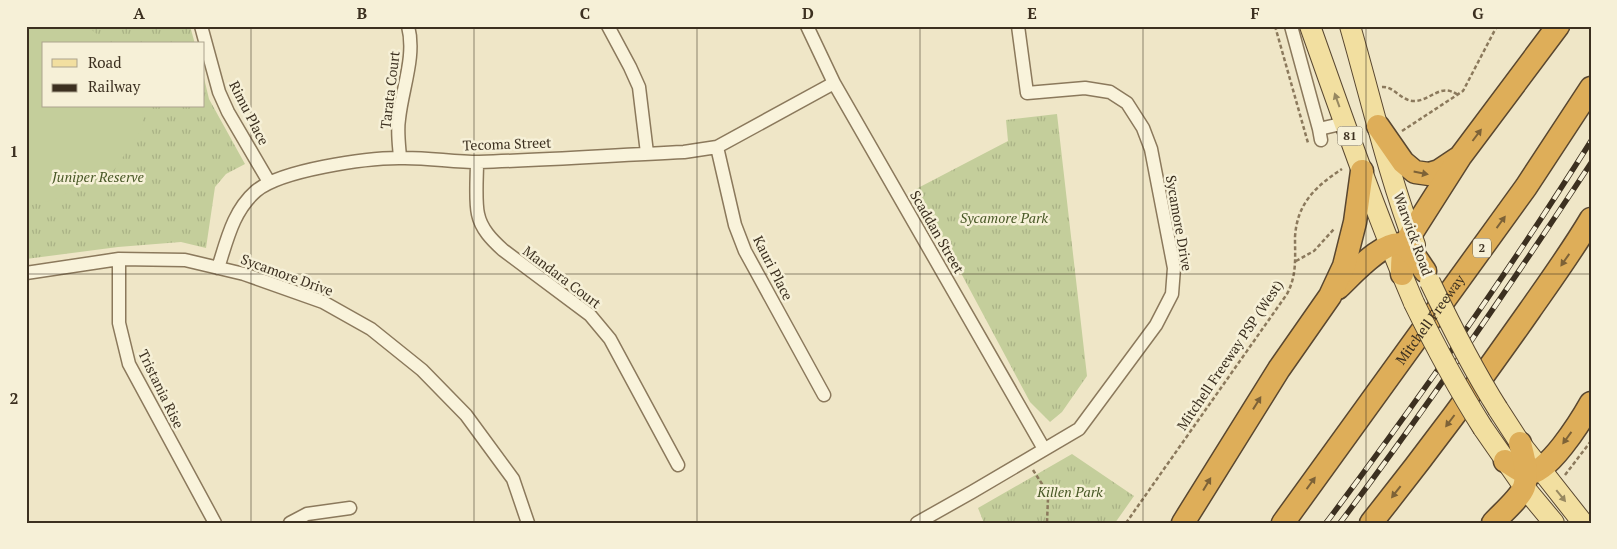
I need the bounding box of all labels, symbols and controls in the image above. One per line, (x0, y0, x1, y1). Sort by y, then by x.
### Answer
text: A (133, 2, 145, 24)
text: B (357, 2, 367, 24)
text: C (580, 2, 590, 24)
text: D (802, 2, 814, 24)
text: E (1027, 2, 1037, 24)
text: F (1250, 2, 1260, 24)
text: G (1472, 2, 1484, 24)
legend (42, 42, 205, 108)
street label: Tarata Court (375, 49, 404, 130)
text: Road (88, 52, 121, 72)
text: Railway (88, 76, 141, 96)
street label: Rimu Place (225, 77, 274, 148)
one-way arrow (1333, 93, 1340, 108)
road number: 81 (1338, 126, 1362, 146)
one-way arrow (1471, 129, 1482, 142)
street label: Tecoma Street (462, 132, 552, 155)
text: 1 (9, 140, 19, 162)
park label: Juniper Reserve (51, 167, 144, 186)
one-way arrow (1414, 169, 1430, 177)
street label: Sycamore Drive (1162, 174, 1197, 272)
street label: Scaddan Street (906, 187, 969, 277)
street label: Warwick Road (1390, 189, 1437, 278)
park label: Sycamore Park (960, 208, 1048, 227)
one-way arrow (1496, 216, 1506, 229)
street label: Kauri Place (749, 232, 798, 303)
road number: 2 (1473, 238, 1491, 258)
street label: Mandara Court (519, 241, 606, 313)
street label: Sycamore Drive (238, 249, 336, 300)
one-way arrow (1560, 253, 1570, 267)
street label: Mitchell Freeway (1391, 270, 1469, 368)
street label: Mitchell Freeway PSP (West) (1172, 276, 1287, 434)
street label: Tristania Rise (134, 346, 189, 431)
text: 2 (9, 387, 19, 409)
one-way arrow (1252, 397, 1262, 410)
one-way arrow (1445, 414, 1455, 428)
one-way arrow (1562, 431, 1572, 445)
one-way arrow (1202, 477, 1211, 490)
one-way arrow (1306, 477, 1317, 490)
park label: Killen Park (1036, 482, 1103, 501)
one-way arrow (1390, 485, 1401, 498)
one-way arrow (1556, 490, 1567, 503)

